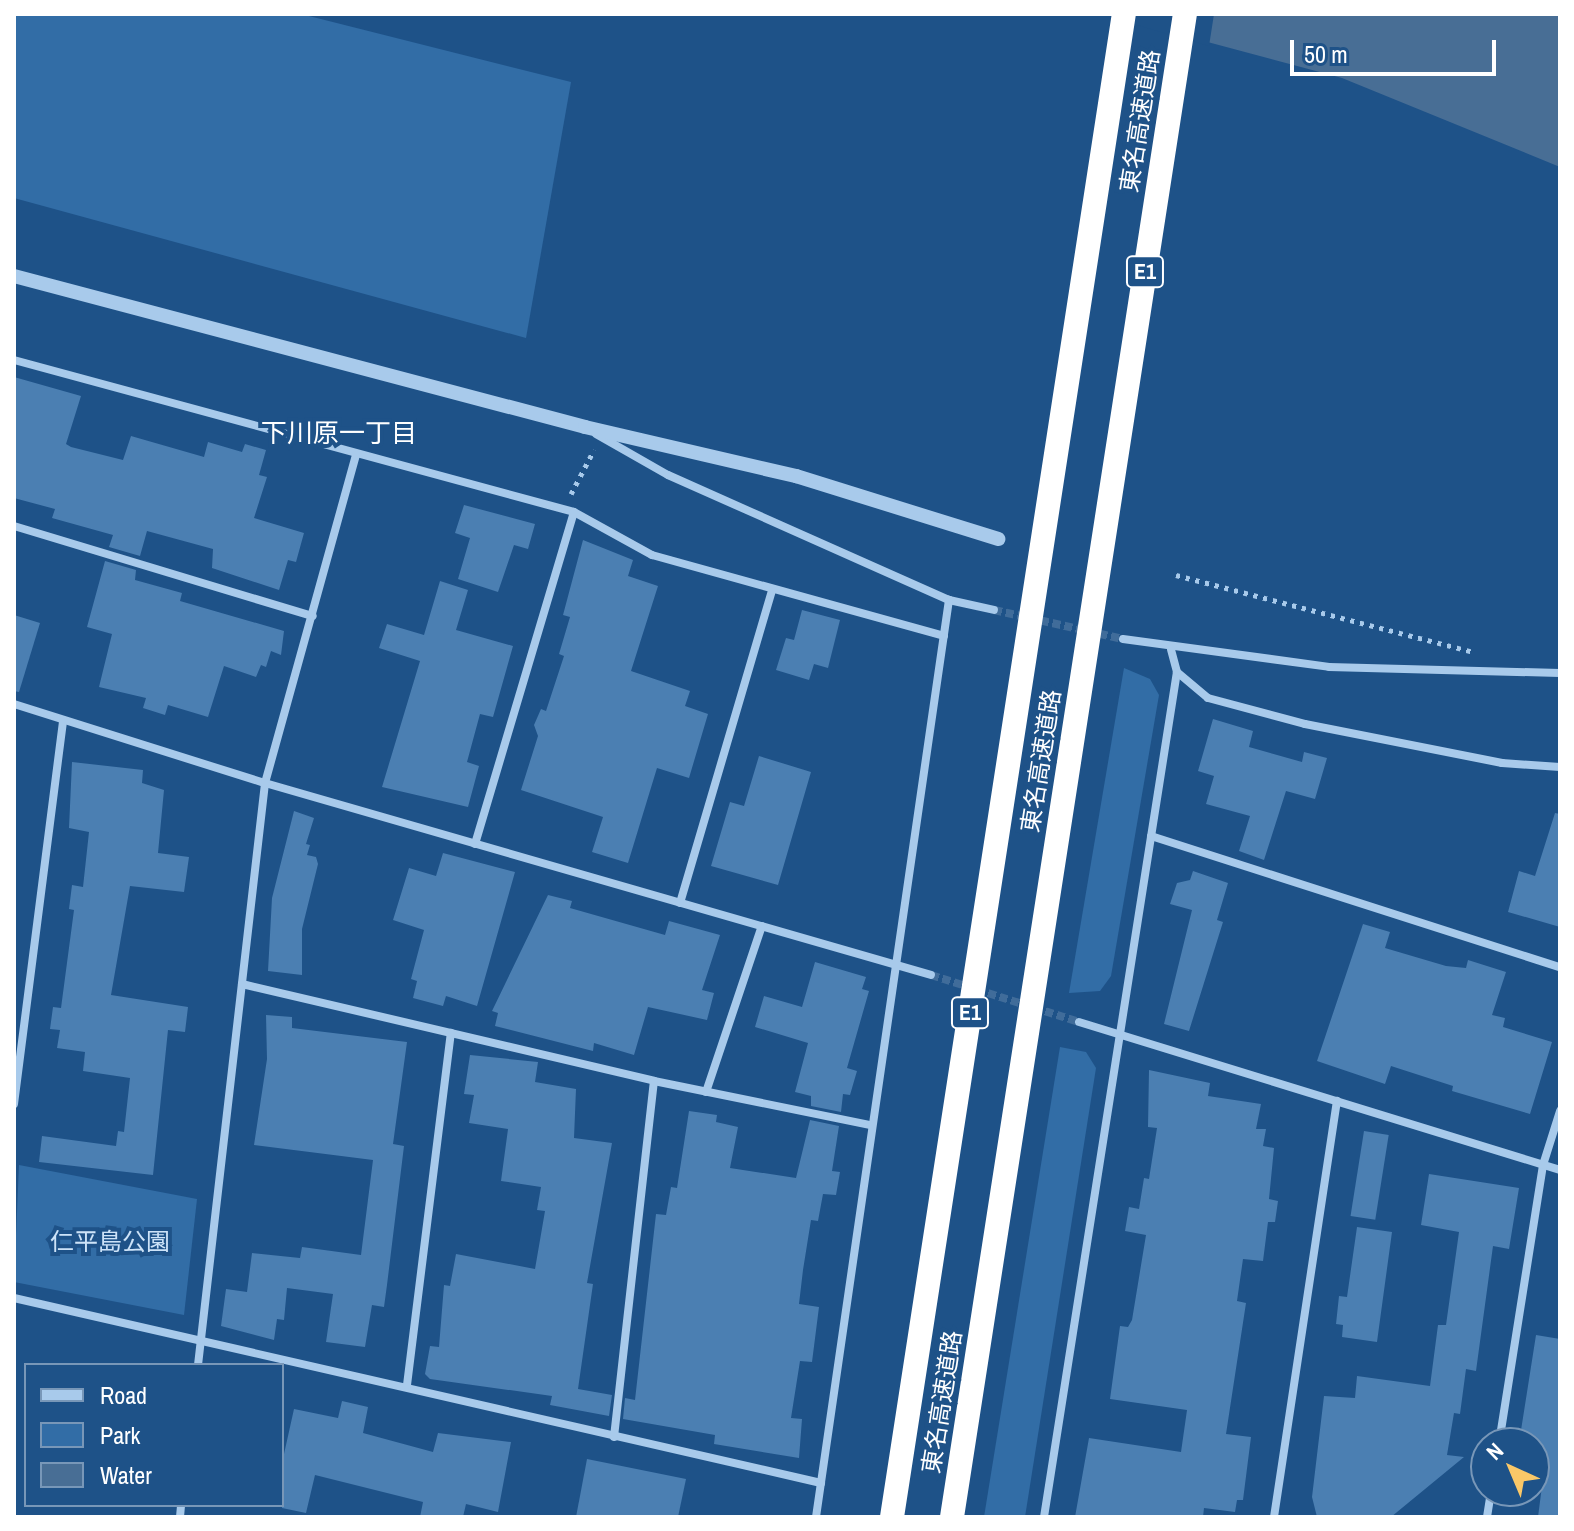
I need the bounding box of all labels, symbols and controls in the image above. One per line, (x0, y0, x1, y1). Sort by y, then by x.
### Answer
scale bar (1294, 24, 1500, 74)
text: 50 m (1304, 38, 1348, 70)
street label: 東名高速道路 (1115, 48, 1165, 194)
road number: E1 (1125, 254, 1165, 290)
district label: 下川原一丁目 (261, 417, 417, 449)
street label: 東名高速道路 (1016, 688, 1066, 834)
road number: E1 (950, 995, 990, 1031)
park label: 仁平島公園 (50, 1228, 170, 1256)
street label: 東名高速道路 (917, 1329, 967, 1475)
legend (24, 1363, 284, 1507)
text: Road (100, 1379, 147, 1411)
text: Park (100, 1419, 140, 1451)
north arrow (1470, 1427, 1550, 1507)
text: N (1480, 1436, 1510, 1466)
text: Water (100, 1459, 152, 1491)

